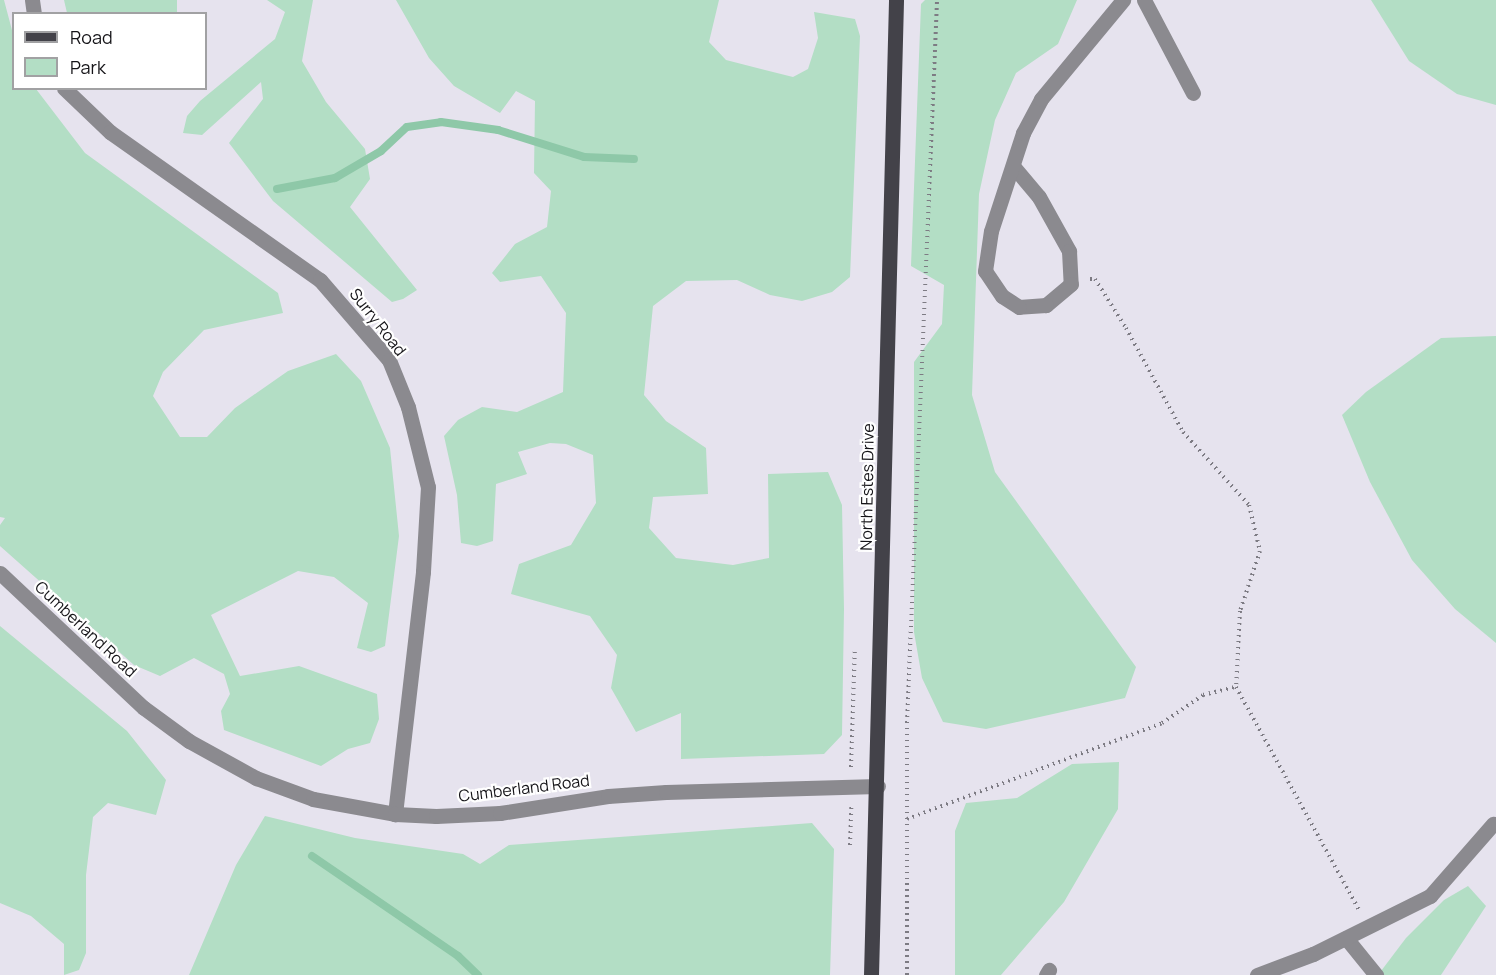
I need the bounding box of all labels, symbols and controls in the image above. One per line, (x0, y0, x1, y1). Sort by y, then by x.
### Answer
legend (12, 12, 207, 90)
text: Road (70, 25, 113, 49)
text: Park (70, 55, 106, 79)
street label: Surry Road (346, 284, 410, 360)
street label: North Estes Drive (856, 423, 878, 551)
street label: Cumberland Road (31, 577, 141, 681)
street label: Cumberland Road (457, 770, 591, 806)

